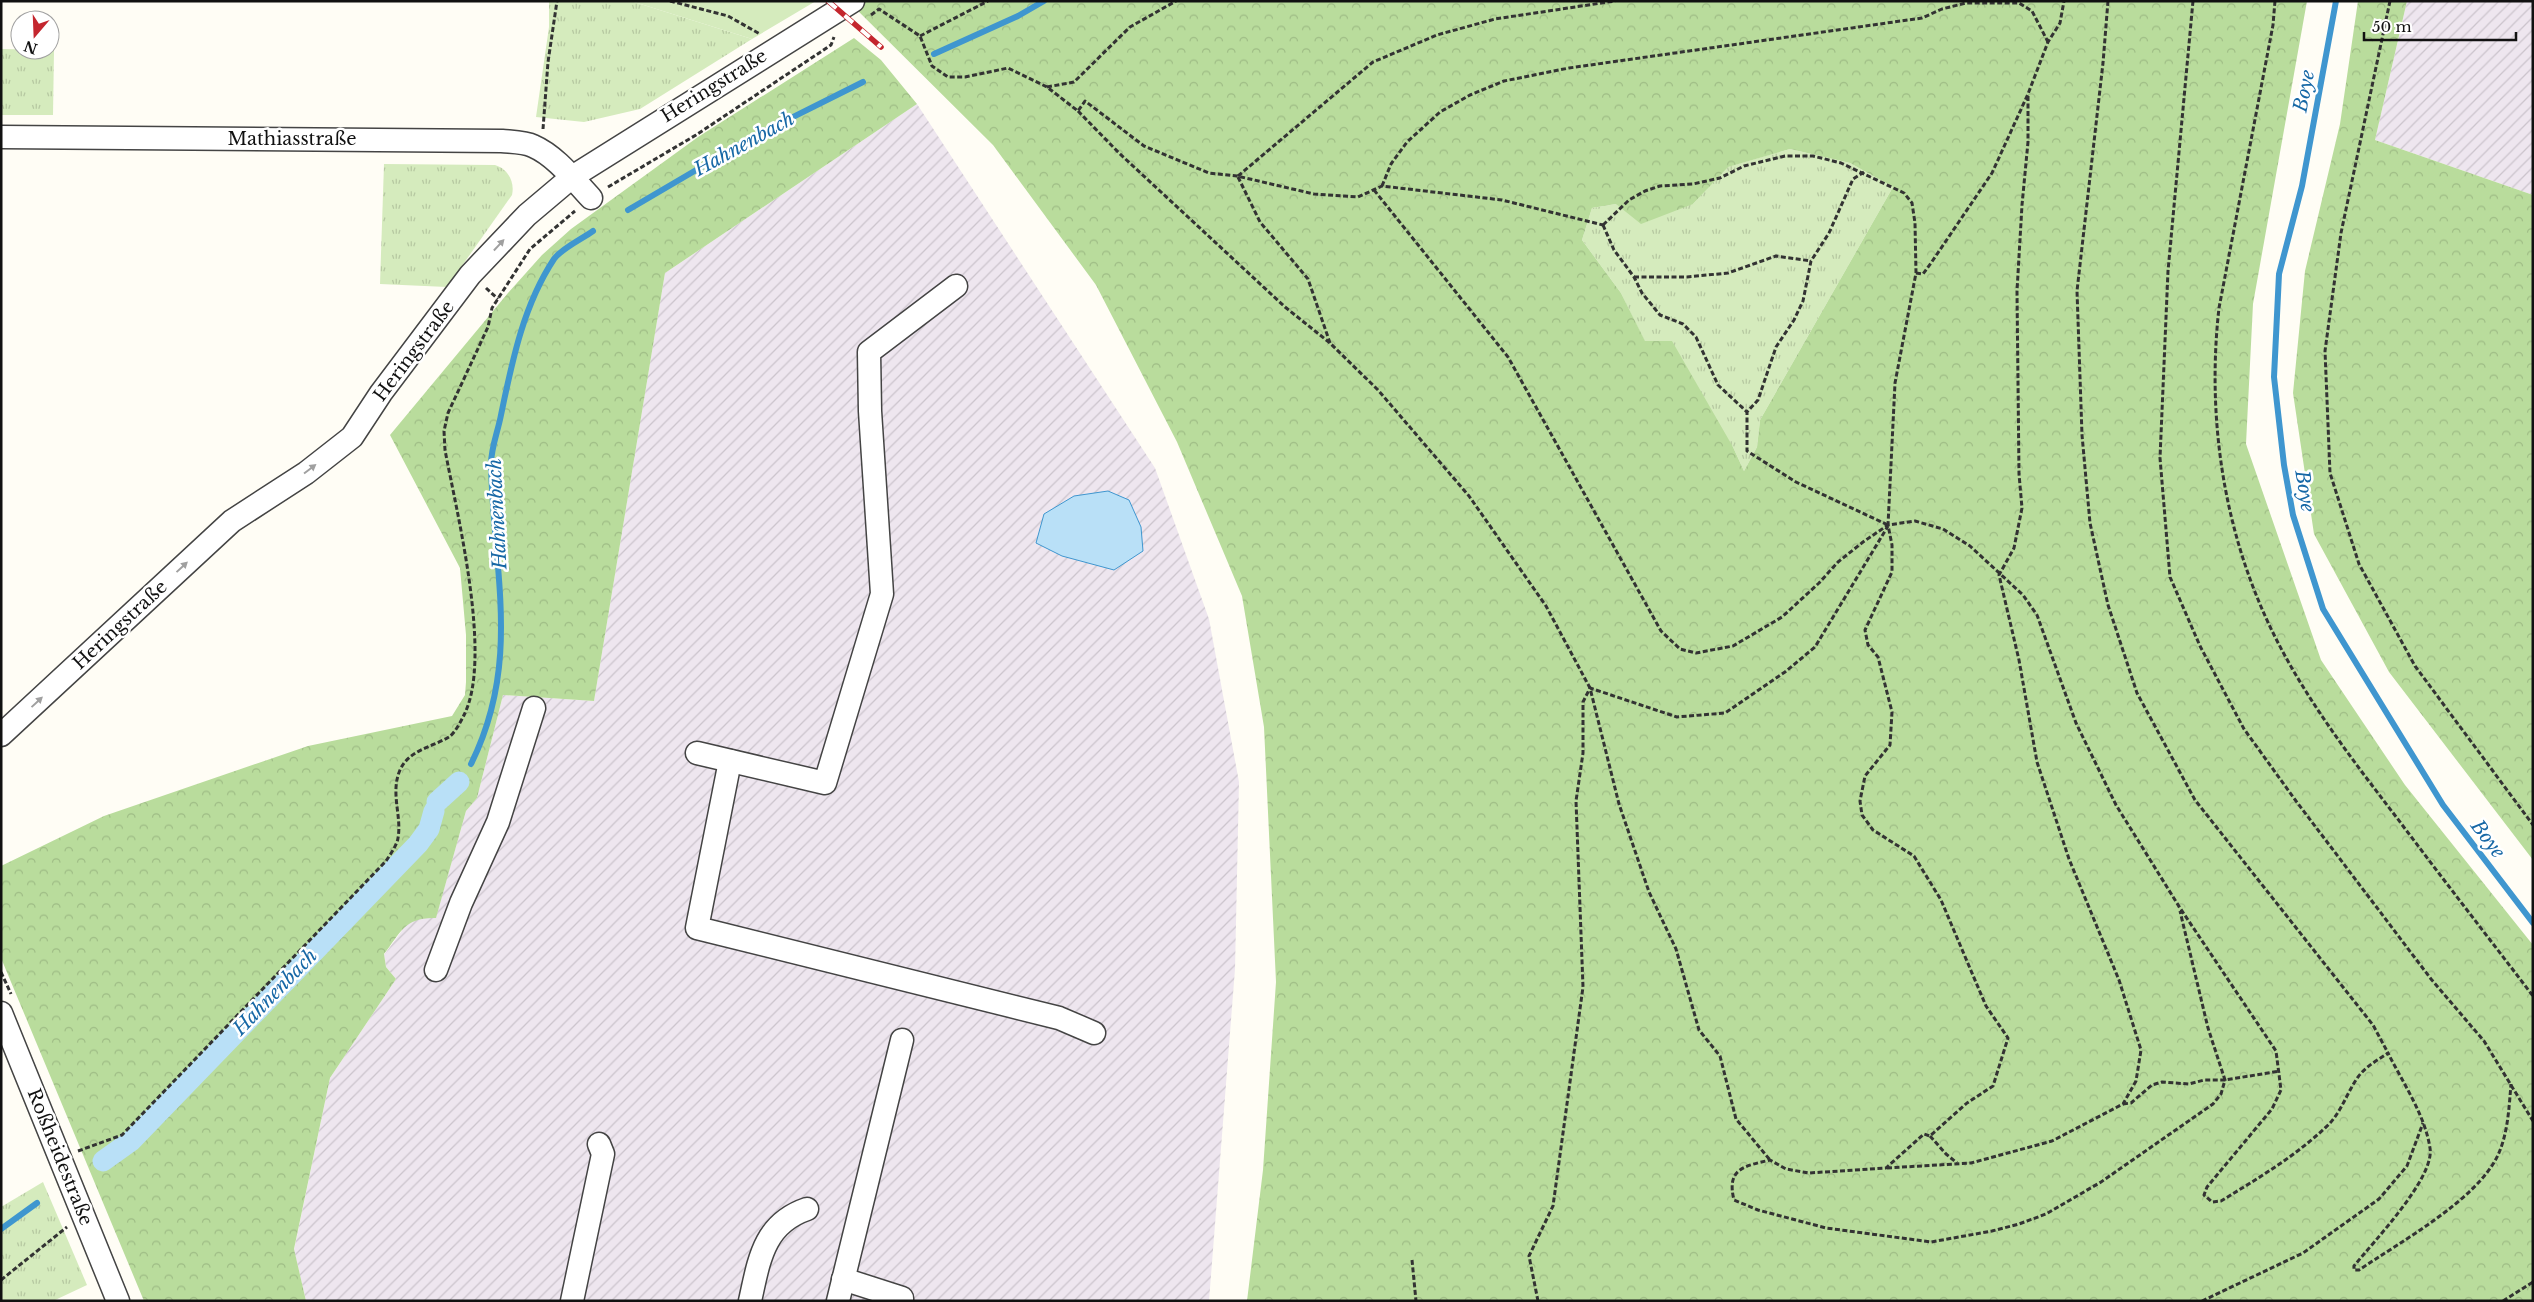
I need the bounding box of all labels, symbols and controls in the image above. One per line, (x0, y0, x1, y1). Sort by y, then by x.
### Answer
north arrow (10, 10, 60, 60)
scale bar (2364, 10, 2516, 42)
text: 50 m (2372, 17, 2412, 36)
text: N (22, 37, 40, 58)
street label: Heringstraße (657, 45, 771, 127)
water label: Boye (2288, 68, 2319, 115)
water label: Hahnenbach (689, 107, 798, 181)
street label: Mathiasstraße (227, 128, 357, 150)
one-way arrow (493, 239, 505, 251)
street label: Heringstraße (369, 296, 459, 406)
water label: Hahnenbach (483, 458, 511, 571)
one-way arrow (304, 464, 317, 474)
water label: Boye (2290, 467, 2320, 514)
one-way arrow (175, 561, 187, 573)
street label: Heringstraße (68, 576, 172, 674)
one-way arrow (31, 696, 43, 708)
water label: Boye (2466, 814, 2510, 863)
water label: Hahnenbach (227, 944, 322, 1041)
street label: Roßheidestraße (23, 1085, 97, 1229)

